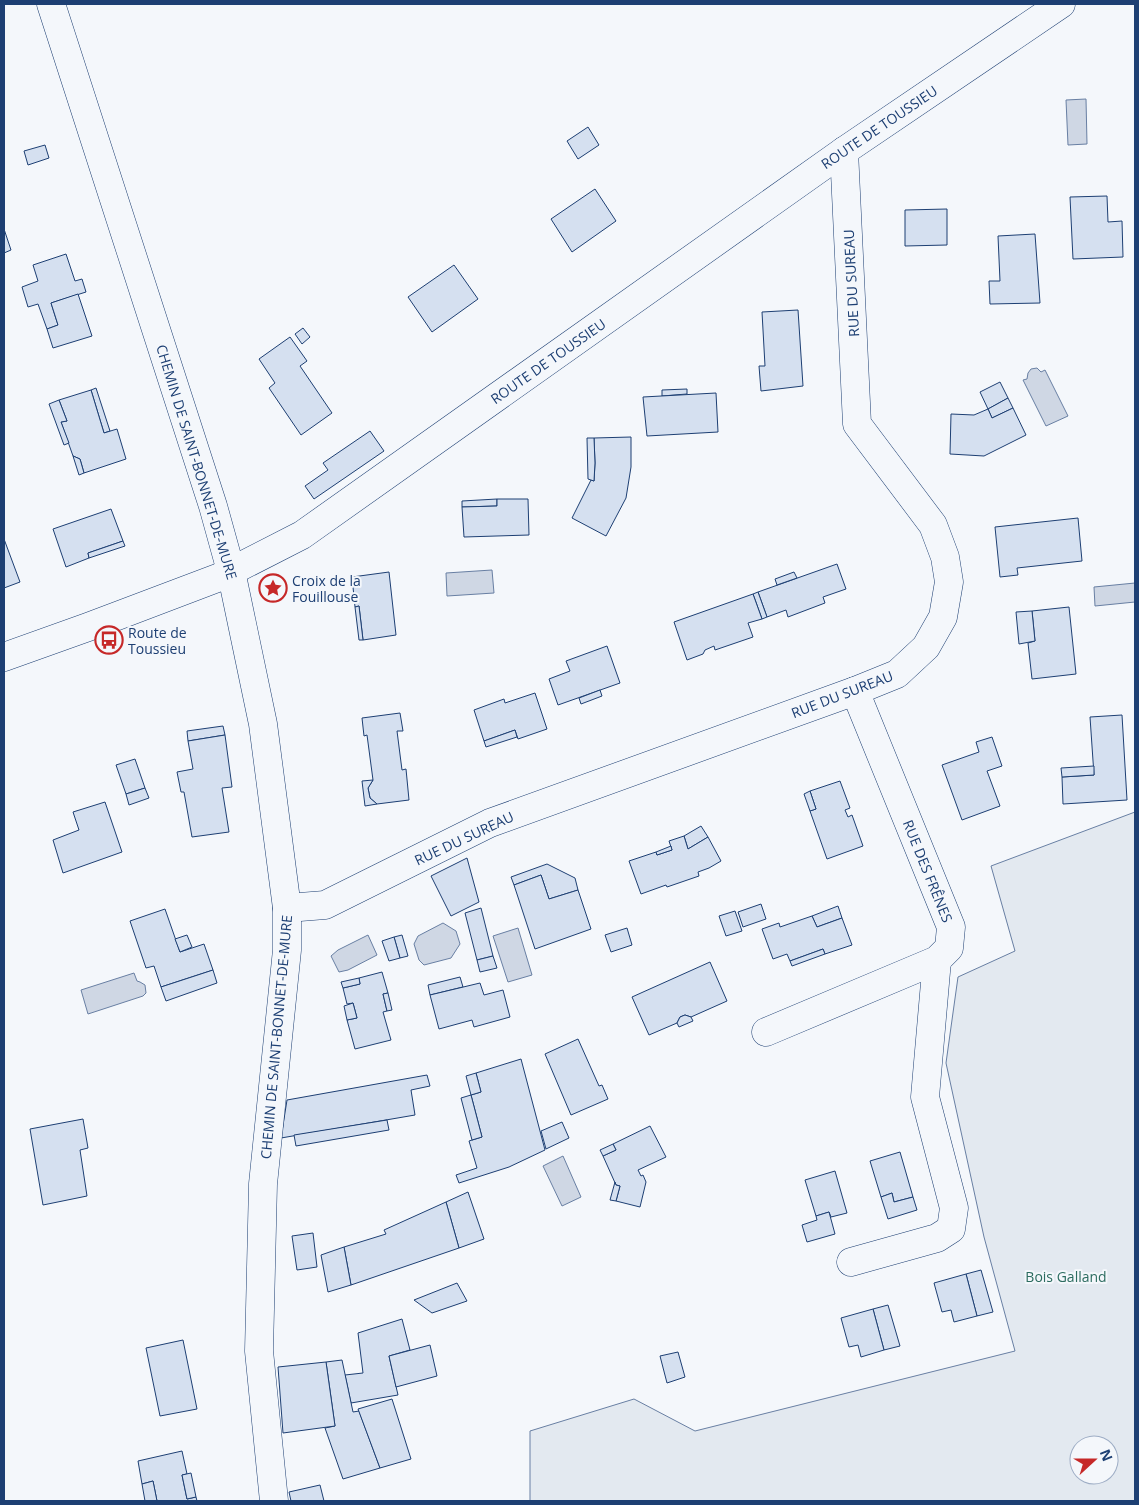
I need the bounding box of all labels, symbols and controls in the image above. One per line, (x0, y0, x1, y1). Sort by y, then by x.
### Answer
street label: ROUTE DE TOUSSIEU (817, 81, 941, 173)
street label: RUE DU SUREAU (839, 229, 863, 337)
street label: ROUTE DE TOUSSIEU (487, 314, 609, 408)
street label: CHEMIN DE SAINT-BONNET-DE-MURE (152, 342, 242, 582)
place label: Croix de la Fouillouse (292, 571, 361, 606)
place icon: Croix de la Fouillouse (258, 573, 288, 603)
place label: Route de Toussieu (128, 623, 187, 658)
bus stop icon: Route de Toussieu (94, 625, 124, 655)
street label: RUE DU SUREAU (788, 666, 896, 722)
street label: RUE DU SUREAU (411, 807, 517, 869)
street label: RUE DES FRÊNES (899, 817, 957, 925)
street label: CHEMIN DE SAINT-BONNET-DE-MURE (256, 914, 296, 1160)
park label: Bois Galland (1025, 1267, 1107, 1286)
north arrow (1069, 1435, 1119, 1485)
text: N (1096, 1446, 1118, 1464)

